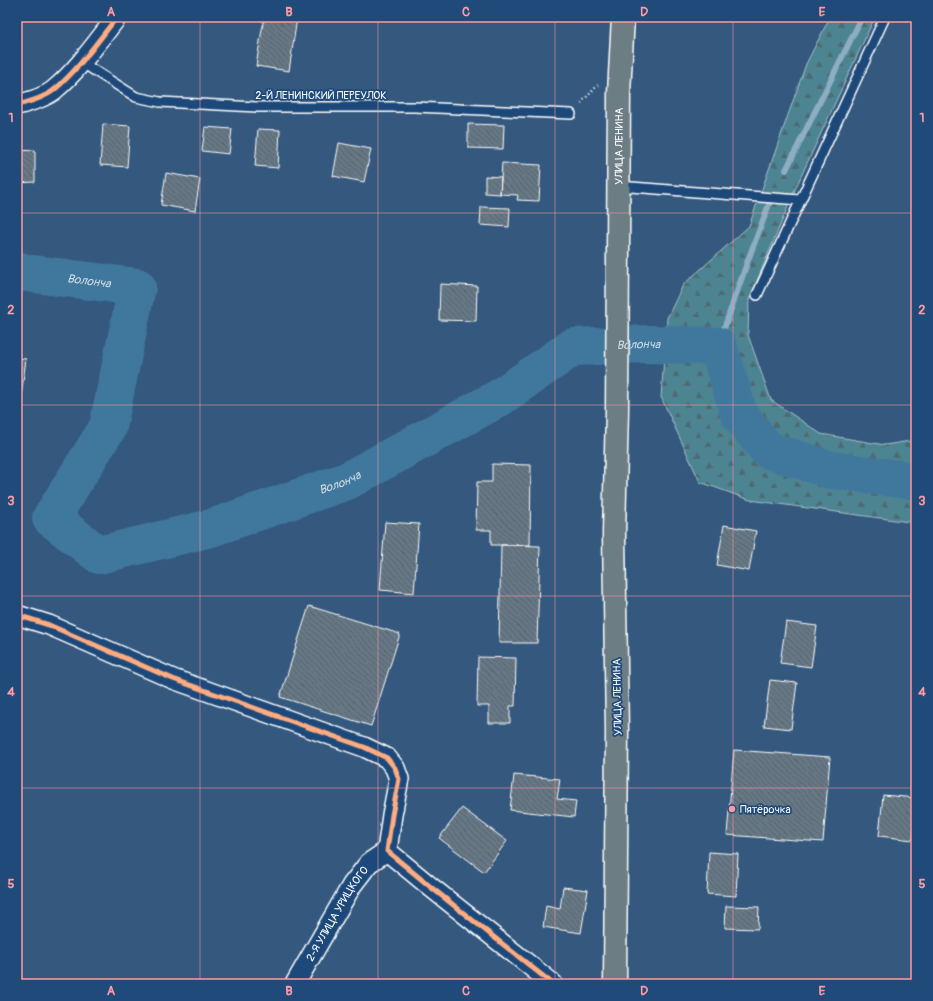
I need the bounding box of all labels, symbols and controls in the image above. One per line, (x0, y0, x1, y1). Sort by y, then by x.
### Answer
text: A (107, 4, 116, 20)
text: B (285, 4, 293, 20)
text: C (462, 4, 470, 20)
text: D (640, 4, 648, 20)
text: E (819, 4, 826, 20)
street label: 2-Й ЛЕНИНСКИЙ ПЕРЕУЛОК (255, 89, 387, 102)
street label: УЛИЦА ЛЕНИНА (612, 107, 626, 185)
text: 1 (8, 110, 14, 126)
text: 1 (919, 110, 925, 126)
water label: Волонча (66, 271, 113, 292)
text: 2 (7, 302, 15, 318)
text: 2 (918, 302, 926, 318)
water label: Волонча (616, 337, 662, 353)
water label: Волонча (317, 467, 365, 498)
text: 3 (7, 493, 15, 509)
text: 3 (918, 493, 926, 509)
street label: УЛИЦА ЛЕНИНА (610, 658, 625, 736)
text: 4 (7, 684, 15, 700)
text: 4 (918, 684, 926, 700)
place label: Пятёрочка (740, 803, 791, 816)
marker: Пятёрочка (727, 804, 737, 814)
street label: 2-Я УЛИЦА УРИЦКОГО (304, 864, 371, 964)
text: 5 (7, 876, 15, 892)
text: 5 (918, 876, 926, 892)
text: A (107, 983, 116, 999)
text: B (285, 983, 293, 999)
text: C (462, 983, 470, 999)
text: D (640, 983, 648, 999)
text: E (819, 983, 826, 999)

